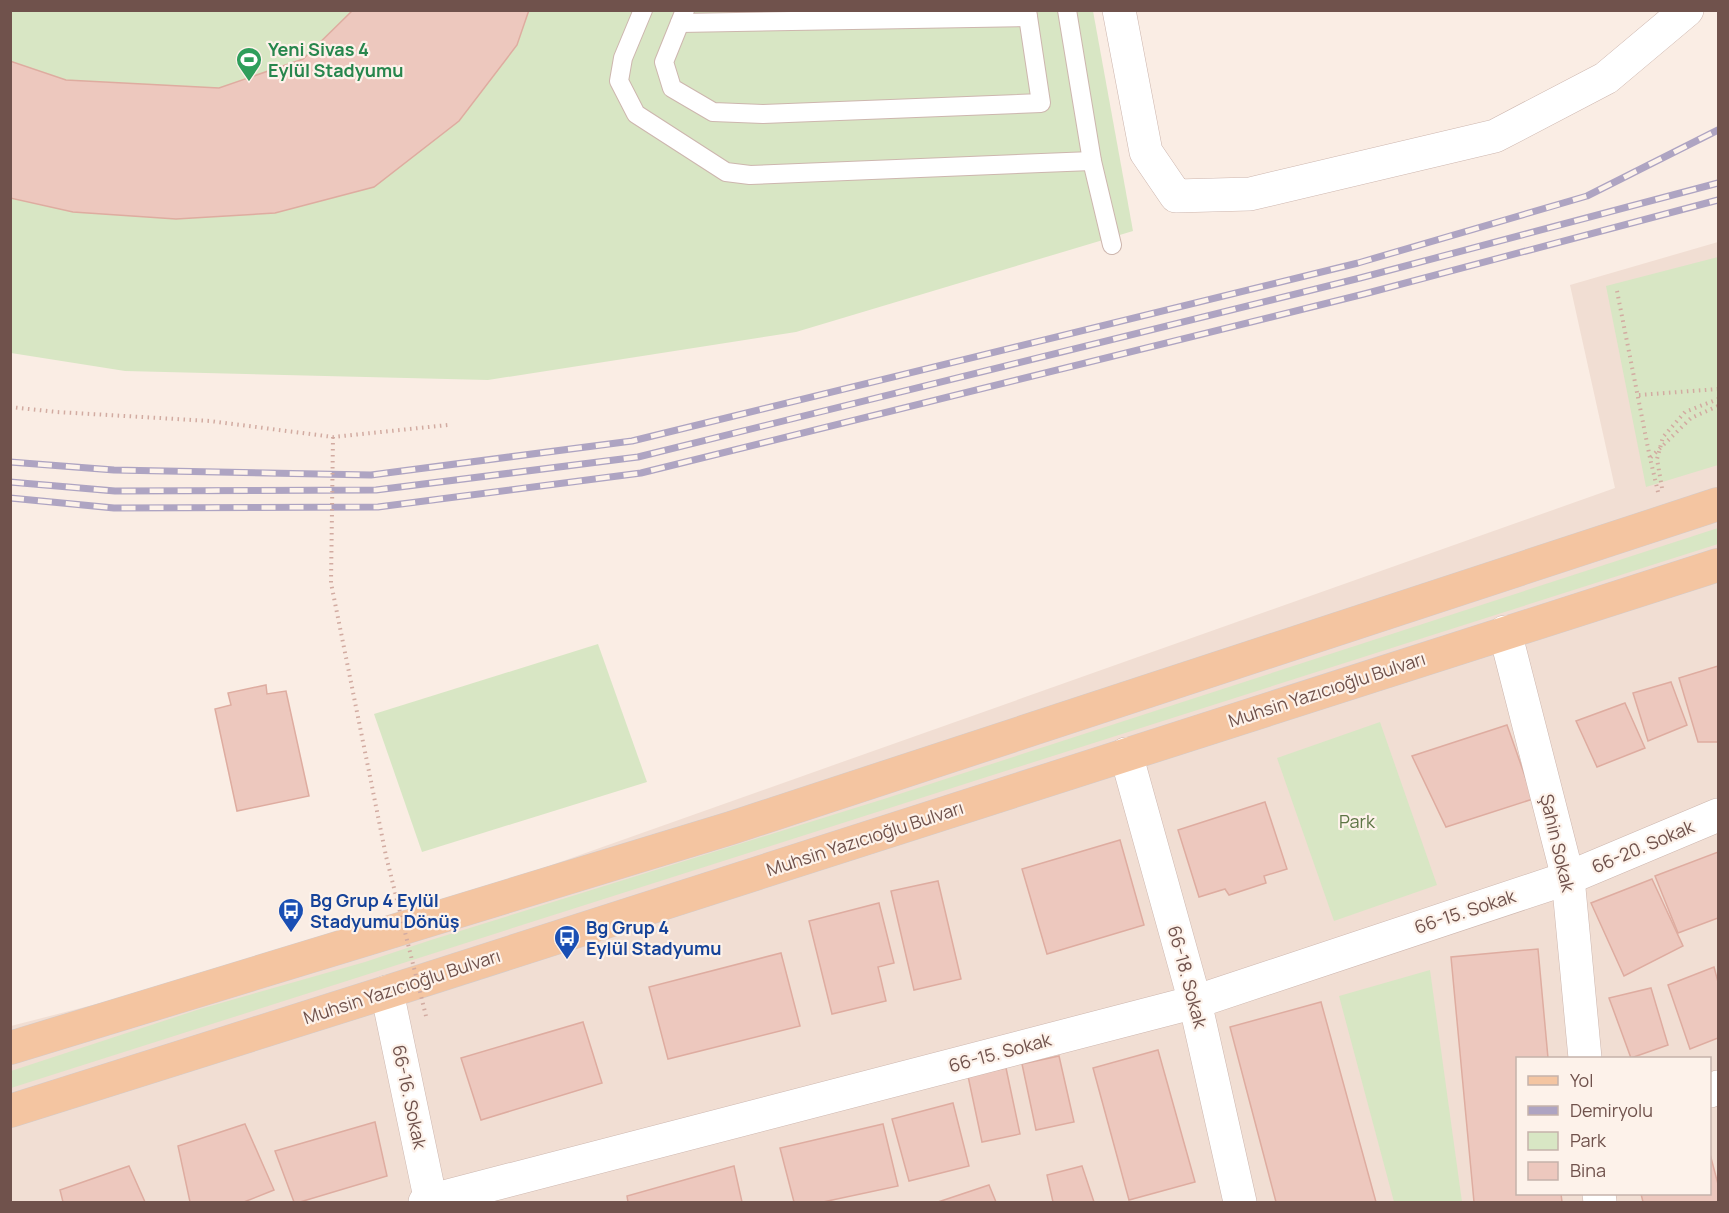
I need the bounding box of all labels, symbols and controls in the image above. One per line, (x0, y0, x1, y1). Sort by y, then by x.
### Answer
place label: Yeni Sivas 4 Eylül Stadyumu (268, 37, 403, 82)
sports icon: Yeni Sivas 4 Eylül Stadyumu (234, 45, 264, 83)
street label: Muhsin Yazıcıoğlu Bulvarı (1225, 646, 1428, 732)
street label: Şahin Sokak (1535, 791, 1581, 895)
street label: Muhsin Yazıcıoğlu Bulvarı (763, 795, 966, 881)
park label: Park (1339, 809, 1376, 833)
street label: 66-20. Sokak (1588, 813, 1698, 878)
street label: 66-15. Sokak (1411, 883, 1519, 939)
place label: Bg Grup 4 Eylül Stadyumu Dönüş (310, 888, 460, 933)
bus stop icon: Bg Grup 4 Eylül Stadyumu Dönüş (276, 896, 306, 934)
place label: Bg Grup 4 Eylül Stadyumu (586, 915, 721, 960)
bus stop icon: Bg Grup 4 Eylül Stadyumu (552, 923, 582, 961)
street label: 66-18. Sokak (1163, 923, 1213, 1032)
street label: Muhsin Yazıcıoğlu Bulvarı (300, 943, 503, 1029)
street label: 66-15. Sokak (946, 1027, 1055, 1077)
street label: 66-16. Sokak (387, 1043, 433, 1152)
legend (1516, 1057, 1711, 1195)
text: Yol (1570, 1068, 1593, 1092)
text: Demiryolu (1570, 1098, 1653, 1122)
text: Park (1570, 1128, 1607, 1152)
text: Bina (1570, 1158, 1606, 1182)

